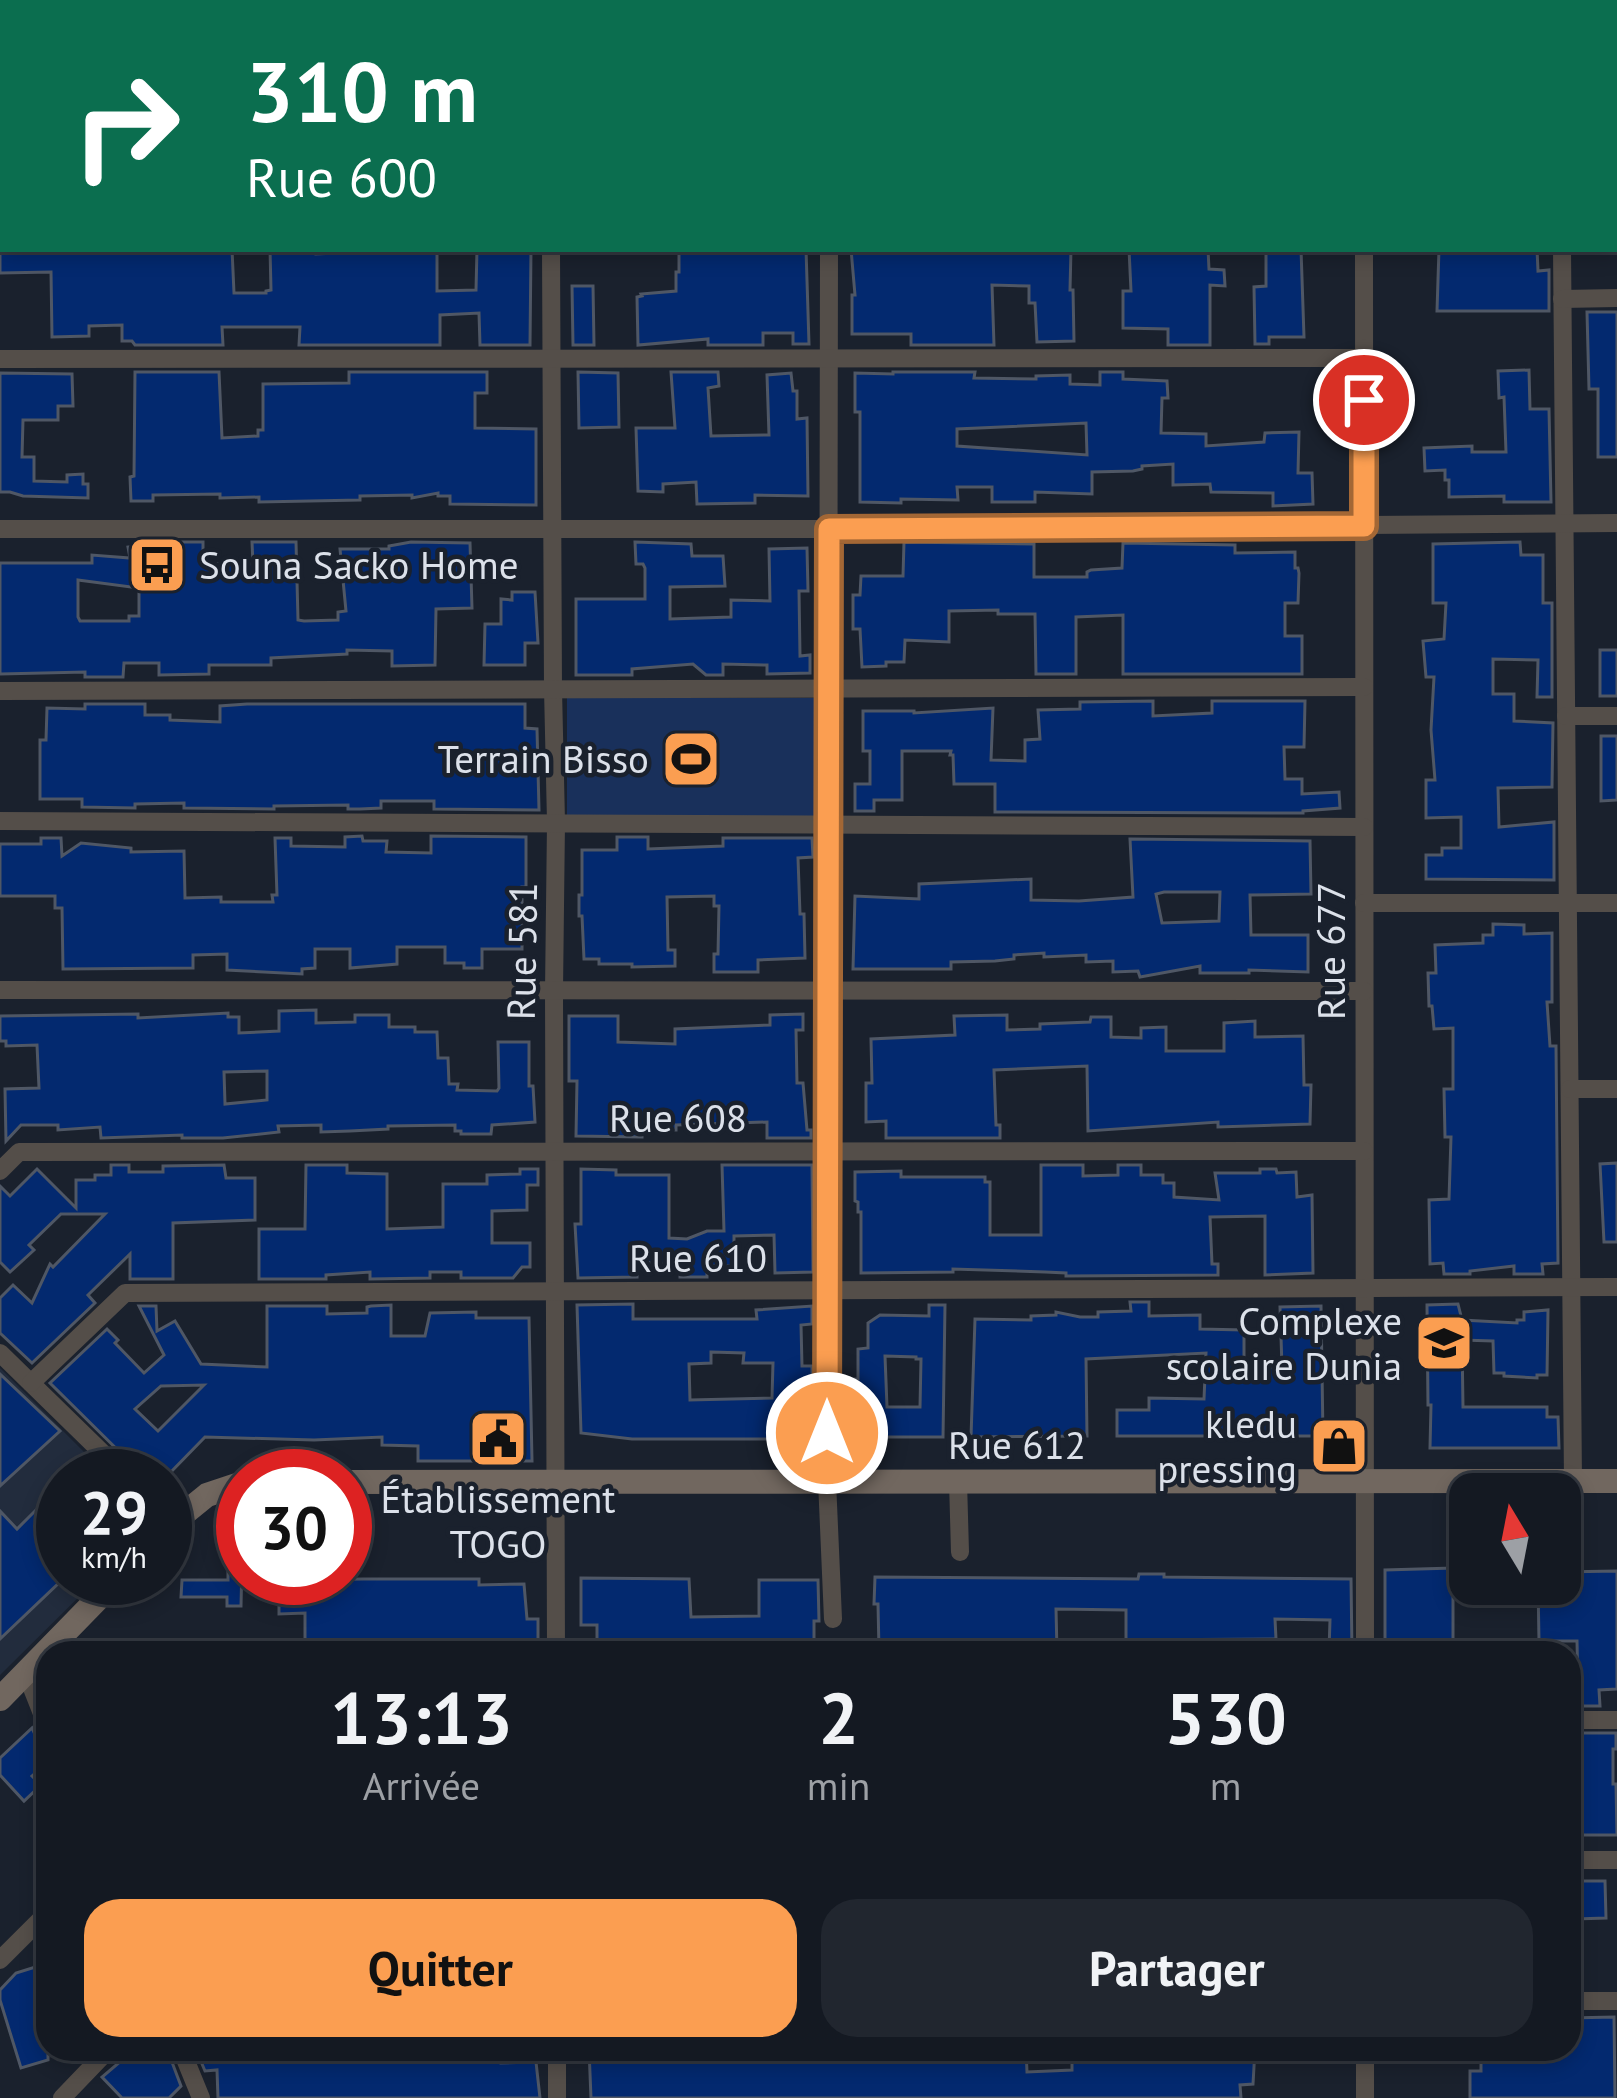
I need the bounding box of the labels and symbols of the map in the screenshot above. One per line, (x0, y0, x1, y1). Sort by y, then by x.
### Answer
pin (1313, 349, 1415, 451)
bus stop icon: Souna Sacko Home (126, 534, 188, 596)
place label: Souna Sacko Home (199, 539, 519, 590)
sports icon: Terrain Bisso (660, 728, 722, 790)
place label: Terrain Bisso (438, 733, 649, 784)
street label: Rue 581 (495, 882, 548, 1020)
street label: Rue 677 (1305, 882, 1356, 1020)
street label: Rue 608 (609, 1092, 747, 1143)
street label: Rue 610 (629, 1232, 767, 1283)
place label: Complexe scolaire Dunia (1166, 1295, 1402, 1391)
school or university icon: Complexe scolaire Dunia (1413, 1312, 1475, 1374)
position arrow (764, 1370, 890, 1496)
place label: kledu pressing (1157, 1398, 1297, 1494)
public building icon: Établissement TOGO (467, 1408, 529, 1470)
shop icon: kledu pressing (1308, 1415, 1370, 1477)
street label: Rue 612 (948, 1419, 1086, 1470)
speed limit sign: 30 (216, 1449, 372, 1605)
place label: Établissement TOGO (380, 1473, 616, 1569)
north arrow (1449, 1473, 1581, 1605)

